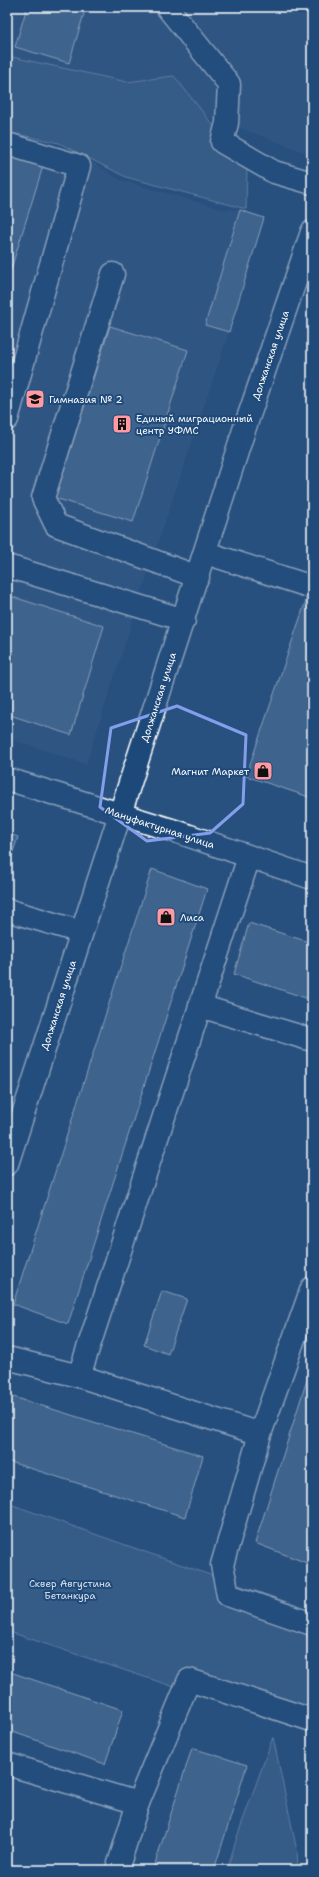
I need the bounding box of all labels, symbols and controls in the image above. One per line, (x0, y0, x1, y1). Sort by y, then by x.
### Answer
street label: Должанская улица (249, 308, 292, 402)
school or university icon: Гимназия № 2 (24, 388, 46, 410)
place label: Гимназия № 2 (49, 393, 123, 406)
place label: Единый миграционный центр УФМС (136, 412, 253, 437)
building icon: Единый миграционный центр УФМС (111, 413, 133, 435)
street label: Должанская улица (138, 650, 179, 744)
shop icon: Магнит Маркет (252, 760, 274, 782)
place label: Магнит Маркет (171, 765, 250, 778)
street label: Мануфактурная улица (103, 804, 217, 852)
shop icon: Лиса (155, 906, 177, 928)
place label: Лиса (180, 911, 205, 924)
street label: Должанская улица (38, 958, 79, 1052)
park label: Сквер Августина Бетанкура (29, 1577, 112, 1602)

